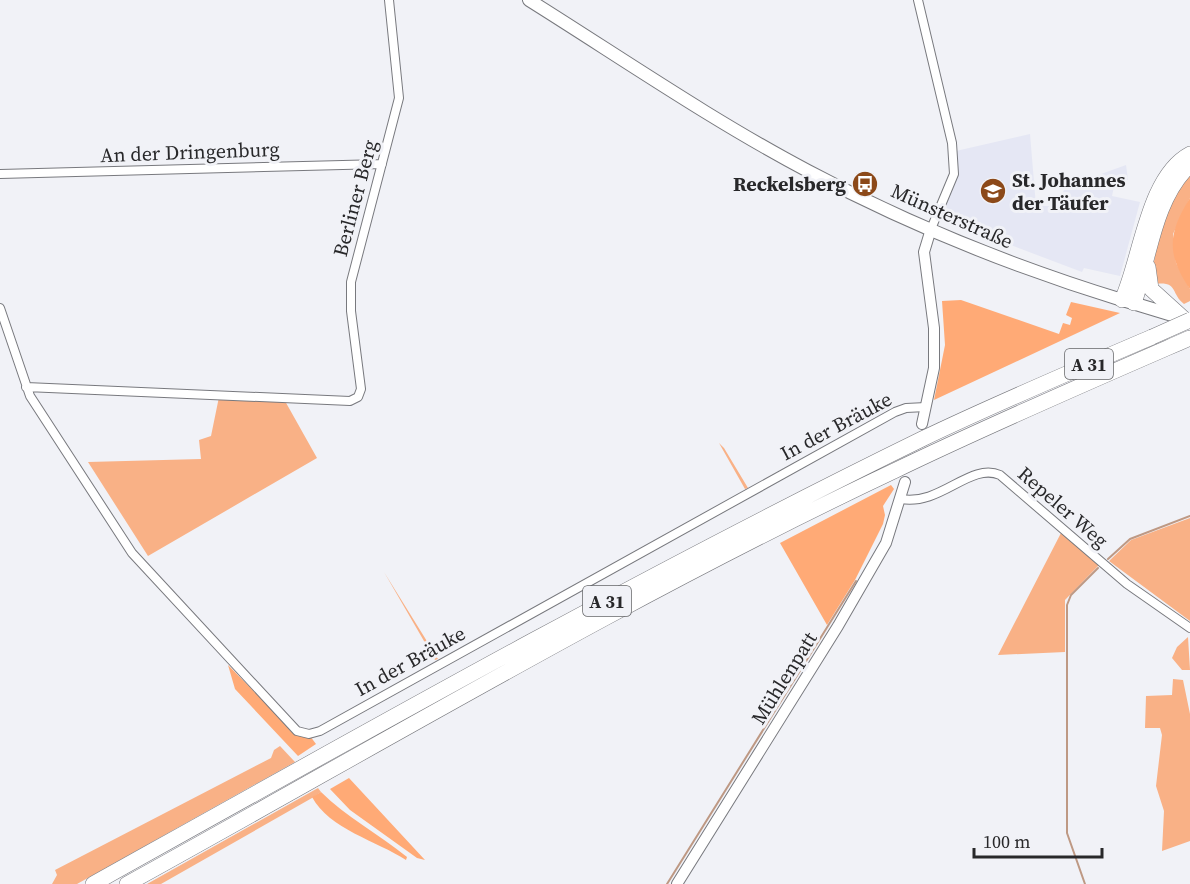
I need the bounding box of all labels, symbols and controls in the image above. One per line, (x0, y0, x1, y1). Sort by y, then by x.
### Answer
street label: An der Dringenburg (100, 135, 280, 169)
street label: Berliner Berg (326, 137, 384, 259)
place label: St. Johannes der Täufer (1012, 166, 1126, 217)
bus stop icon: Reckelsberg (850, 169, 880, 199)
place label: Reckelsberg (733, 170, 846, 198)
school or university icon: St. Johannes der Täufer (978, 176, 1008, 206)
street label: Münsterstraße (887, 177, 1017, 255)
road number: A 31 (1065, 349, 1113, 379)
street label: In der Bräuke (775, 385, 897, 467)
street label: Repeler Weg (1012, 460, 1114, 554)
road number: A 31 (583, 586, 631, 616)
street label: In der Bräuke (350, 619, 470, 703)
street label: Mühlenpatt (744, 626, 824, 730)
scale bar (974, 821, 1102, 859)
text: 100 m (983, 829, 1030, 854)

